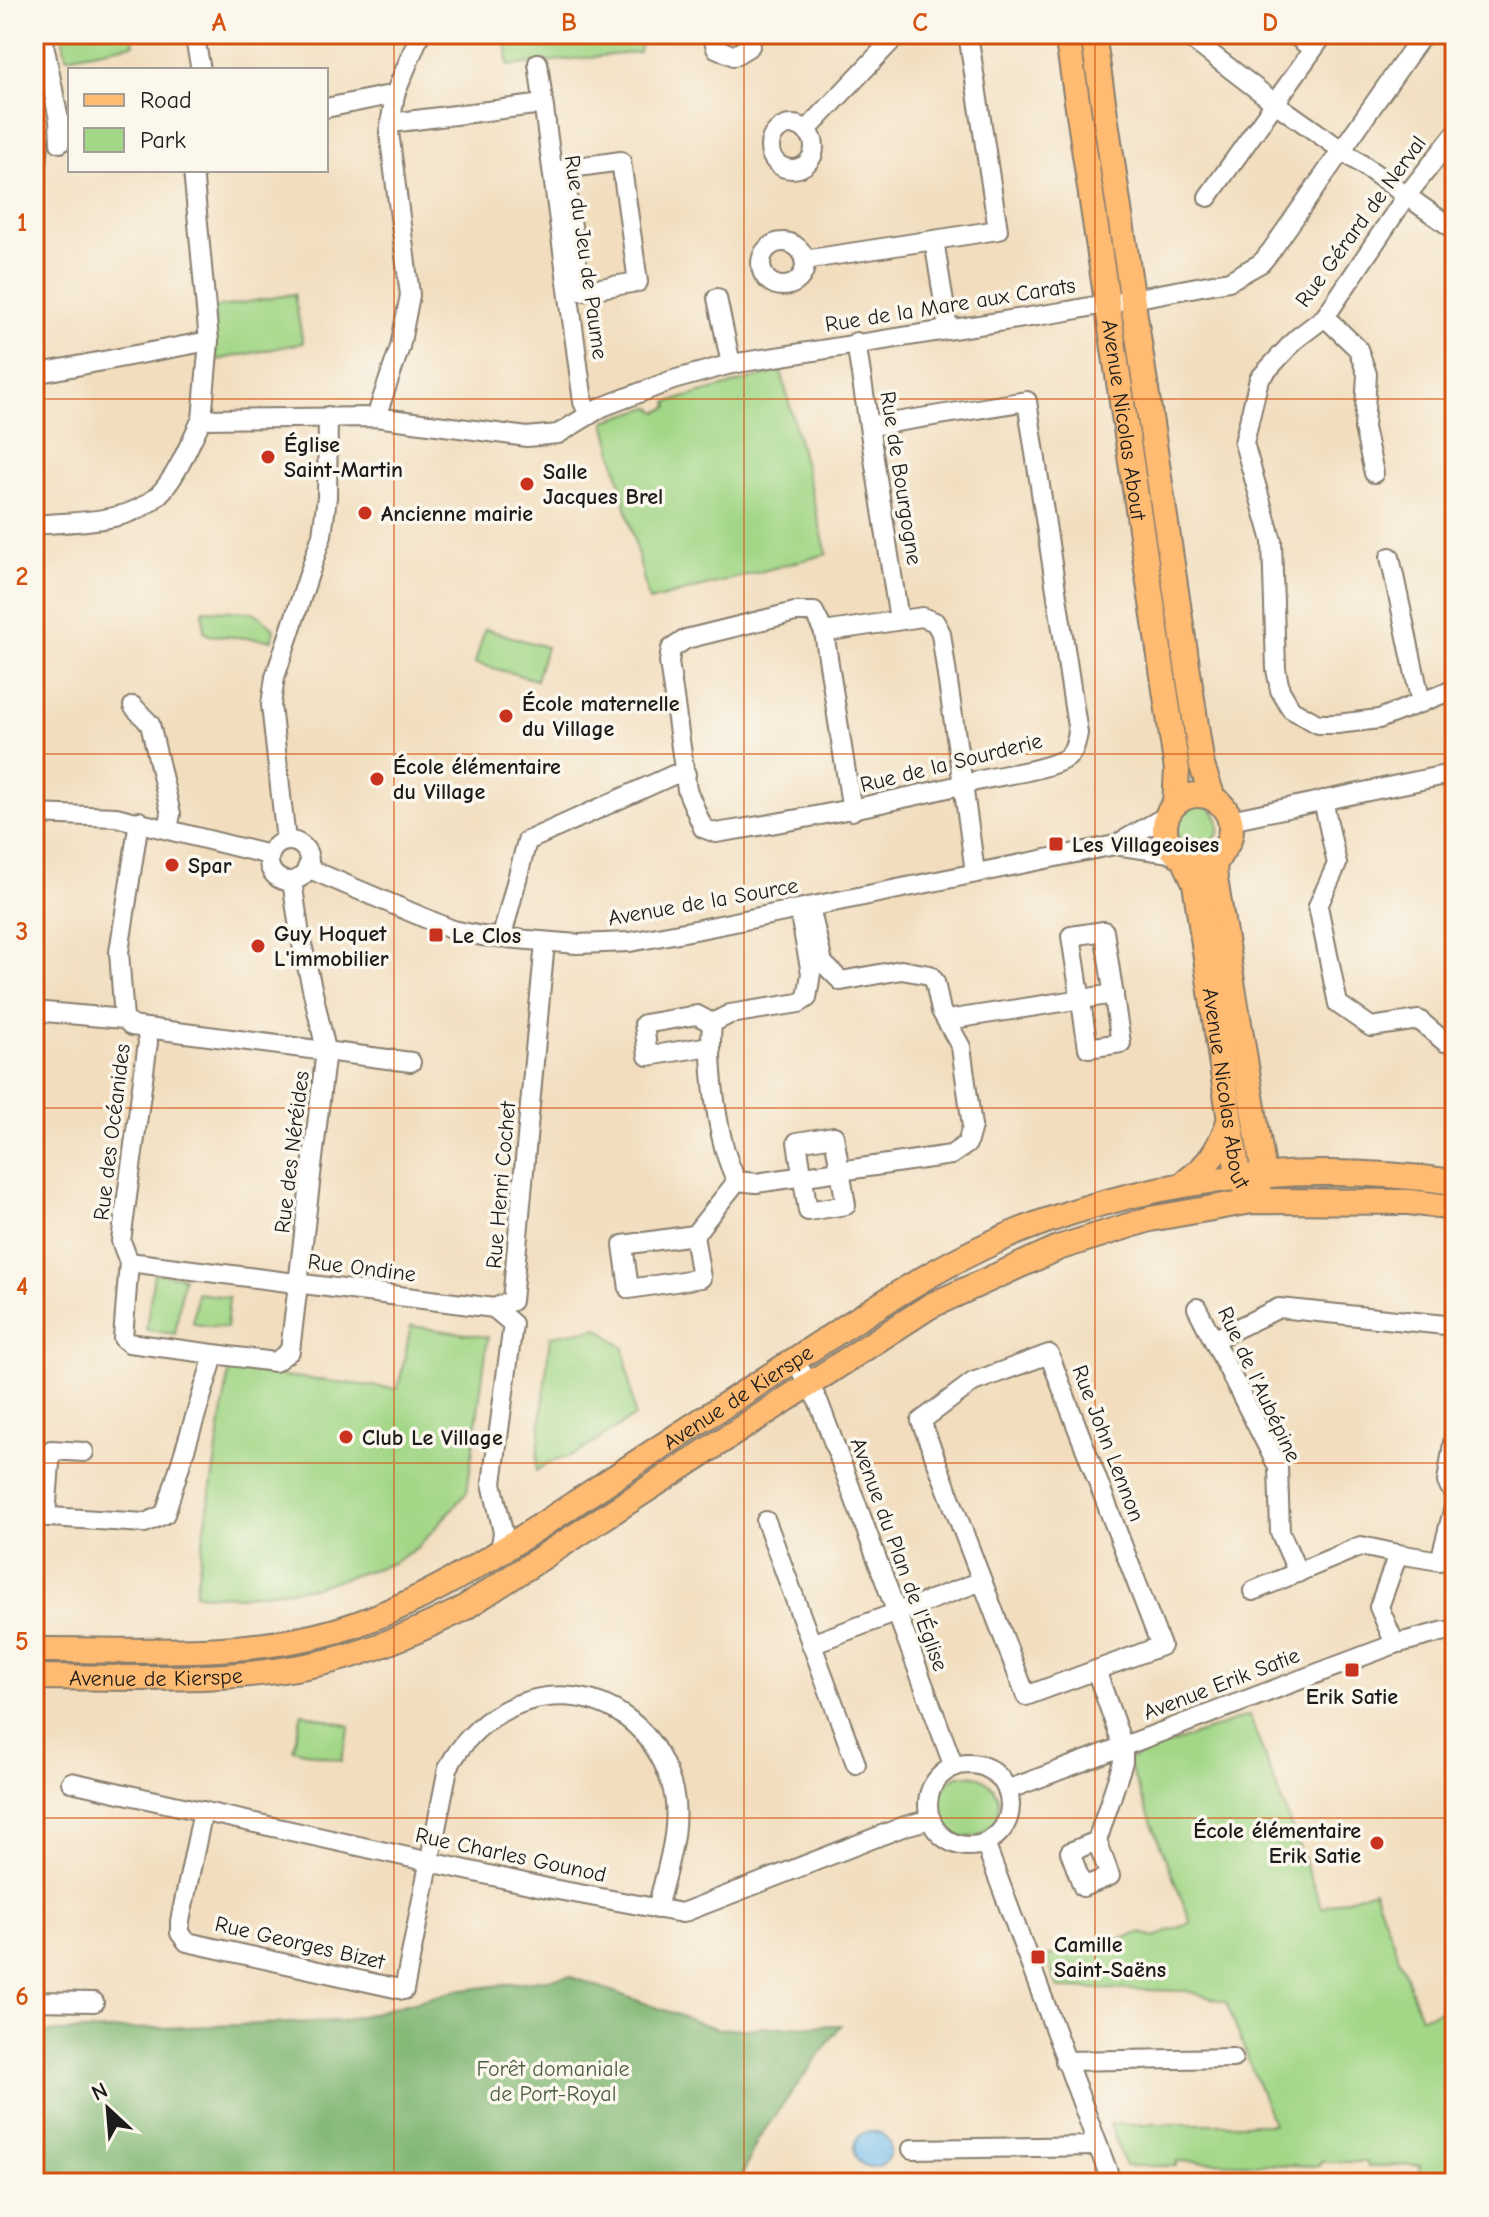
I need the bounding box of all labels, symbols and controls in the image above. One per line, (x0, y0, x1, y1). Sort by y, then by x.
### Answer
text: A (212, 8, 227, 38)
text: B (561, 8, 577, 38)
text: C (912, 8, 928, 38)
text: D (1262, 8, 1278, 38)
legend (68, 68, 328, 172)
text: Road (140, 86, 192, 114)
text: Park (140, 126, 186, 154)
street label: Rue Gérard de Nerval (1290, 131, 1432, 312)
street label: Rue du Jeu de Paume (559, 153, 613, 361)
text: 1 (17, 208, 27, 238)
street label: Rue de la Mare aux Carats (823, 272, 1077, 338)
street label: Avenue Nicolas About (1096, 318, 1152, 523)
street label: Rue de Bourgogne (874, 389, 928, 567)
place label: Église Saint-Martin (284, 432, 403, 483)
marker: Église Saint-Martin (259, 448, 277, 466)
place label: Salle Jacques Brel (543, 459, 663, 510)
marker: Salle Jacques Brel (518, 475, 536, 493)
place label: Ancienne mairie (381, 501, 533, 527)
marker: Ancienne mairie (356, 504, 374, 522)
text: 2 (16, 562, 28, 592)
place label: École maternelle du Village (522, 691, 680, 742)
marker: École maternelle du Village (497, 707, 515, 725)
street label: Rue de la Sourderie (857, 728, 1045, 798)
place label: École élémentaire du Village (393, 754, 561, 805)
marker: École élémentaire du Village (368, 770, 386, 788)
place label: Les Villageoises (1072, 832, 1219, 858)
marker: Les Villageoises (1047, 835, 1065, 853)
place label: Spar (188, 853, 232, 879)
marker: Spar (163, 856, 181, 874)
street label: Avenue de la Source (606, 872, 800, 932)
text: 3 (16, 917, 28, 947)
place label: Guy Hoquet L'immobilier (274, 921, 389, 972)
place label: Le Clos (452, 923, 521, 949)
marker: Le Clos (427, 926, 445, 944)
marker: Guy Hoquet L'immobilier (249, 937, 267, 955)
street label: Avenue Nicolas About (1197, 986, 1256, 1194)
street label: Rue des Océanides (88, 1042, 136, 1222)
street label: Rue des Néréides (269, 1069, 315, 1235)
street label: Rue Henri Cochet (481, 1100, 521, 1270)
street label: Rue Ondine (306, 1248, 418, 1288)
text: 4 (16, 1272, 28, 1302)
street label: Rue de l'Aubépine (1212, 1303, 1306, 1466)
street label: Avenue de Kierspe (658, 1340, 818, 1456)
street label: Rue John Lennon (1066, 1361, 1150, 1525)
place label: Club Le Village (362, 1425, 503, 1451)
marker: Club Le Village (337, 1428, 355, 1446)
street label: Avenue du Plan de l'Église (845, 1434, 953, 1675)
text: 5 (15, 1627, 29, 1657)
street label: Avenue Erik Satie (1140, 1642, 1303, 1726)
marker: Erik Satie (1343, 1661, 1361, 1679)
street label: Avenue de Kierspe (69, 1663, 244, 1692)
place label: Erik Satie (1306, 1684, 1398, 1710)
place label: École élémentaire Erik Satie (1193, 1818, 1361, 1869)
street label: Rue Charles Gounod (413, 1822, 609, 1888)
marker: École élémentaire Erik Satie (1368, 1834, 1386, 1852)
street label: Rue Georges Bizet (212, 1911, 388, 1975)
place label: Camille Saint-Saëns (1054, 1932, 1166, 1983)
marker: Camille Saint-Saëns (1029, 1948, 1047, 1966)
text: 6 (15, 1982, 29, 2012)
park label: Forêt domaniale de Port-Royal (476, 2056, 630, 2107)
north arrow (68, 2069, 148, 2149)
text: N (88, 2077, 112, 2107)

